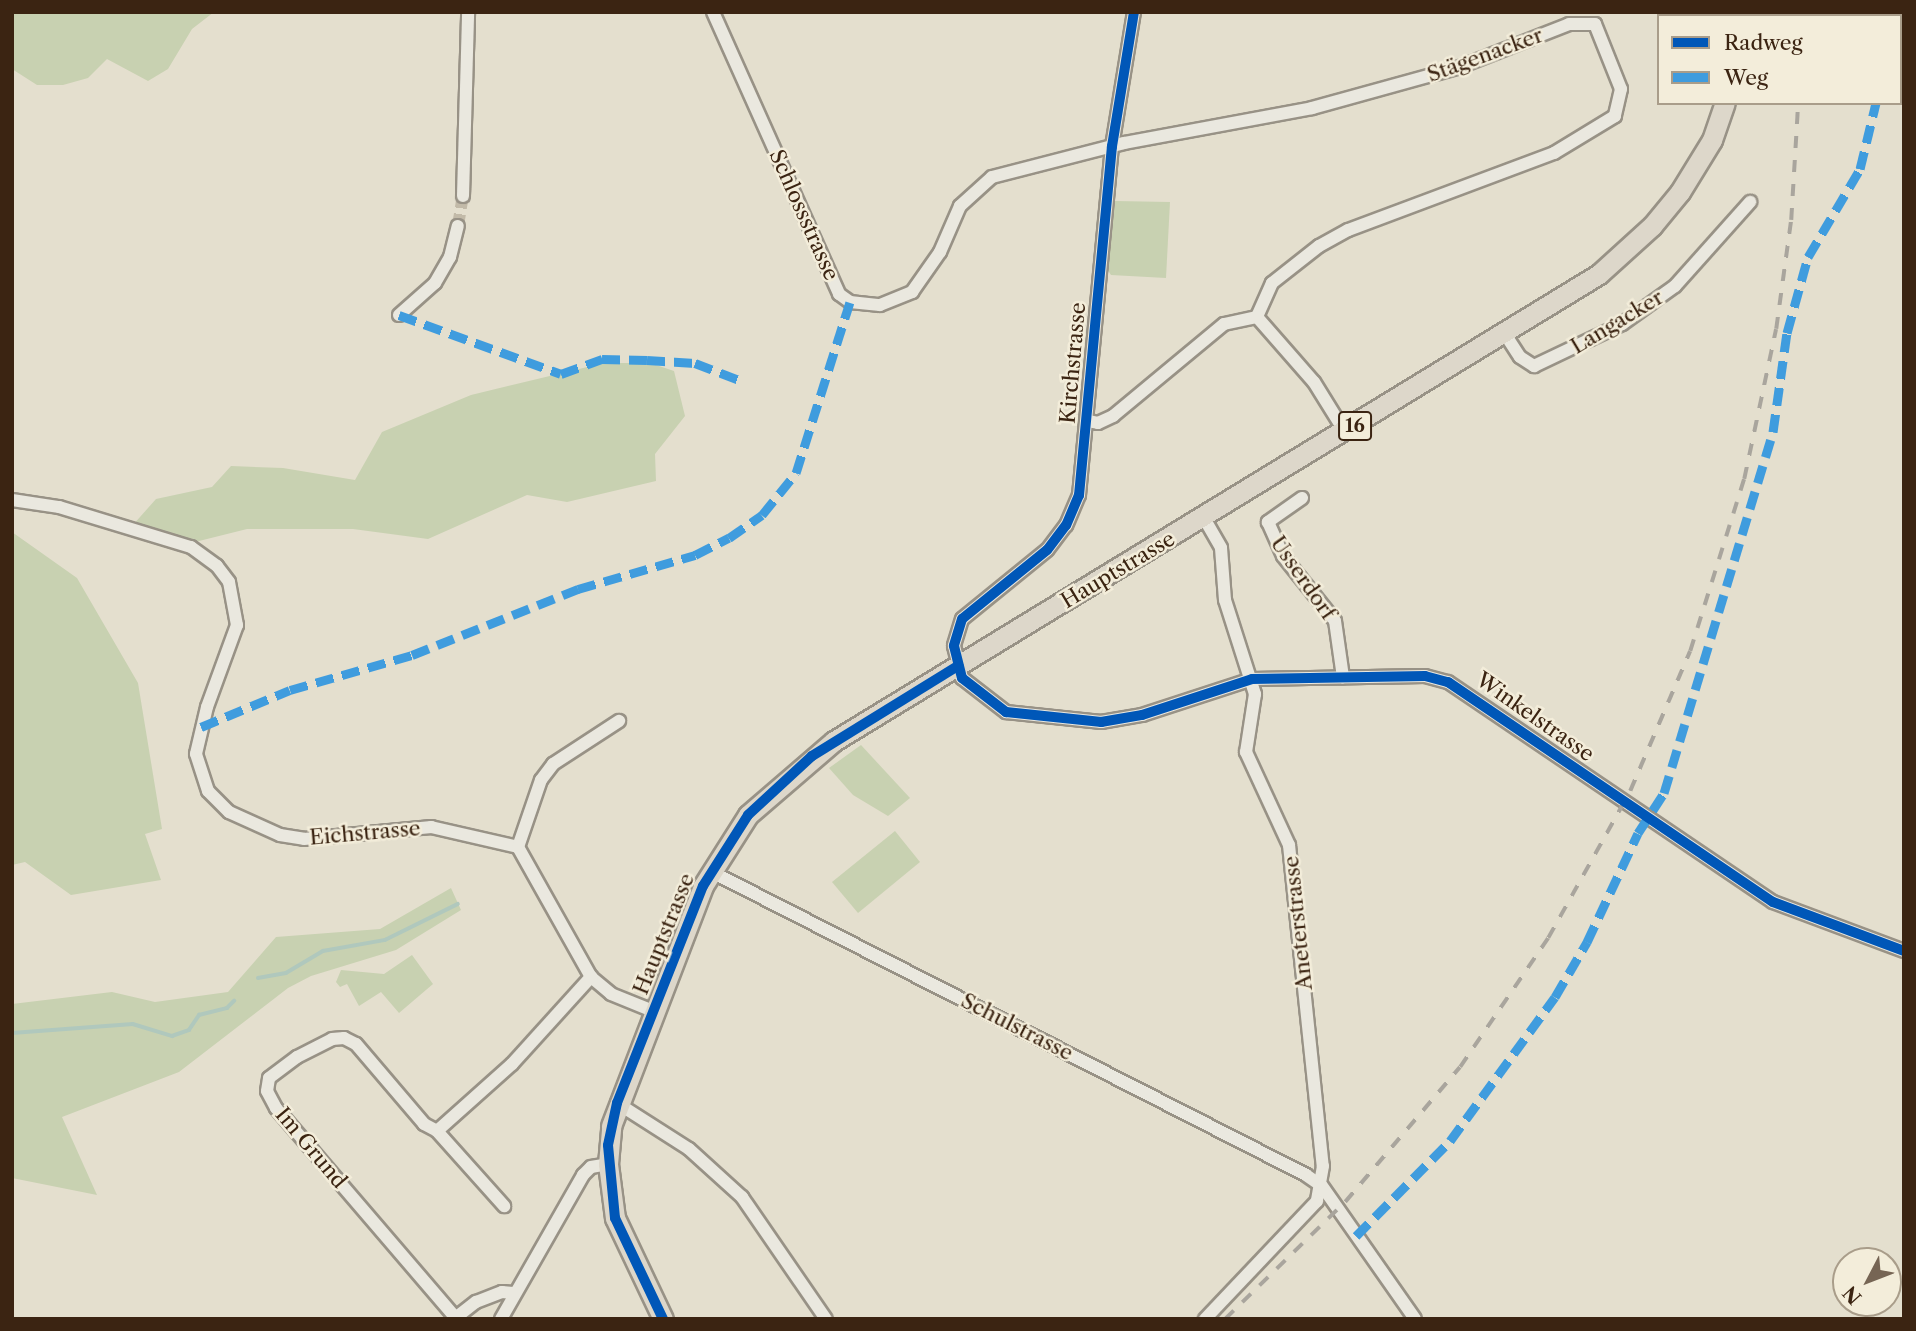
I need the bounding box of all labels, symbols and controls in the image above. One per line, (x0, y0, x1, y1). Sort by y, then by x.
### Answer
legend (1657, 14, 1902, 105)
street label: Stägenacker (1424, 22, 1546, 88)
text: Radweg (1724, 30, 1803, 55)
text: Weg (1724, 65, 1768, 90)
street label: Schlossstrasse (764, 146, 844, 284)
street label: Langacker (1566, 285, 1668, 359)
street label: Kirchstrasse (1055, 301, 1091, 425)
road number: 16 (1338, 410, 1372, 442)
street label: Hauptstrasse (1056, 526, 1180, 614)
street label: Usserdorf (1265, 531, 1341, 625)
street label: Winkelstrasse (1471, 667, 1599, 767)
street label: Eichstrasse (308, 816, 422, 850)
street label: Aneterstrasse (1278, 855, 1318, 991)
street label: Hauptstrasse (628, 870, 700, 998)
street label: Schulstrasse (957, 988, 1077, 1066)
street label: Im Grund (270, 1102, 352, 1194)
north arrow (1832, 1247, 1902, 1317)
text: N (1838, 1281, 1867, 1309)

